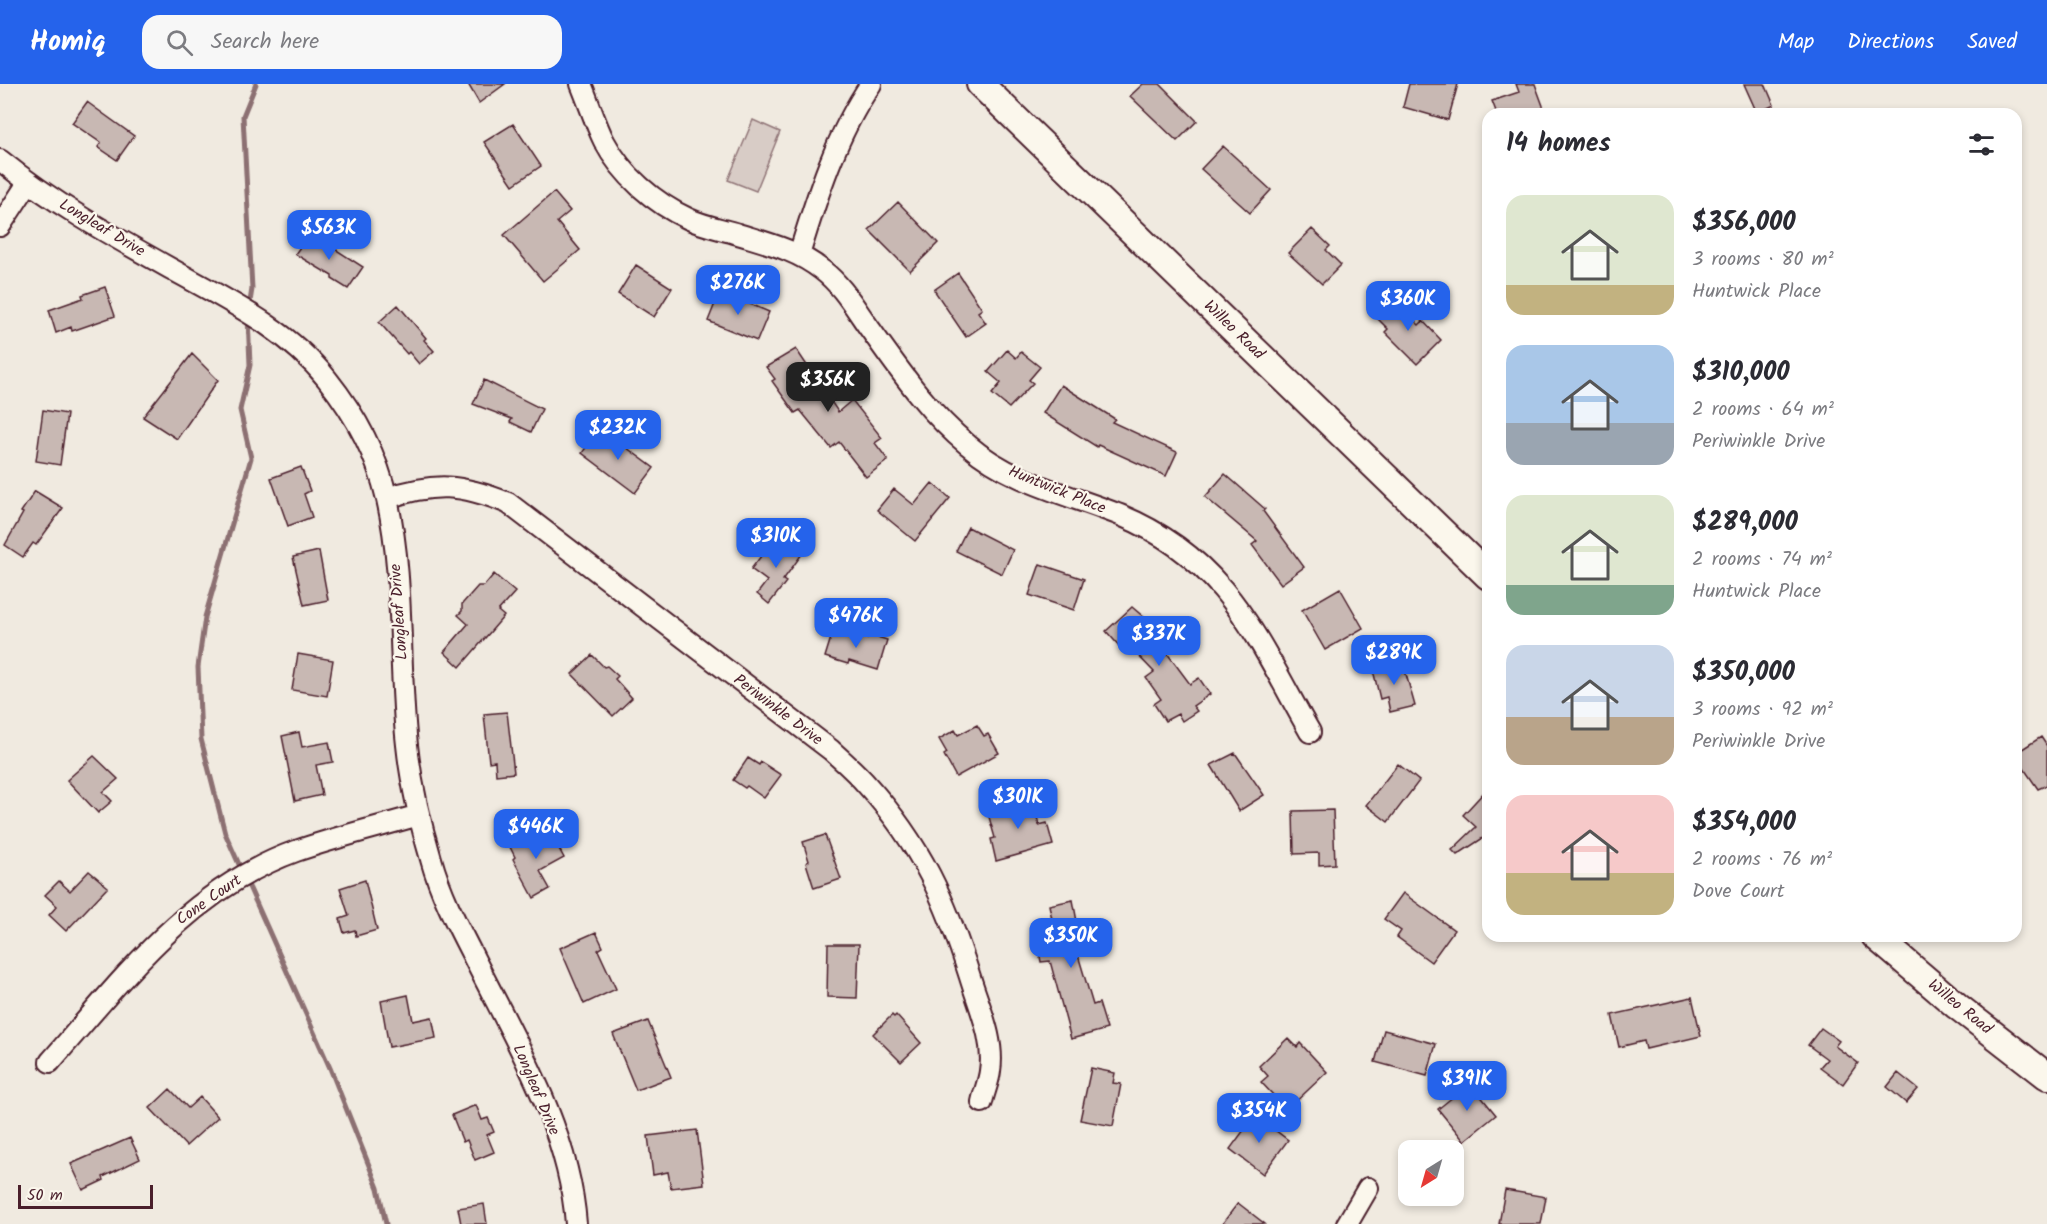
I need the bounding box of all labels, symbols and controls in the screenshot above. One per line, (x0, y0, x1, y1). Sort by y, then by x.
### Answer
search box (142, 15, 562, 69)
text: Homiq (30, 20, 106, 65)
text: Search here (211, 25, 319, 60)
icon: search (163, 26, 196, 59)
text: Map (1778, 26, 1814, 59)
text: Directions (1847, 26, 1934, 59)
text: Saved (1967, 26, 2017, 59)
text: 14 homes (1506, 123, 1611, 165)
icon: filters (1965, 128, 1998, 161)
street label: Longleaf Drive (54, 192, 150, 264)
text: $356,000 (1692, 202, 1796, 244)
pin: $563K (287, 210, 371, 261)
text: $563K (301, 213, 357, 245)
icon: home (1554, 219, 1626, 291)
text: 3 rooms · 80 m² (1692, 244, 1834, 276)
pin: $276K (696, 265, 780, 316)
text: $276K (710, 268, 766, 300)
text: Huntwick Place (1692, 276, 1821, 308)
pin: $360K (1366, 281, 1450, 332)
text: $360K (1380, 284, 1436, 316)
street label: Willeo Road (1198, 294, 1271, 366)
text: $310,000 (1692, 352, 1790, 394)
pin: $356K (786, 362, 870, 413)
text: $356K (800, 365, 856, 397)
icon: home (1554, 369, 1626, 441)
text: 2 rooms · 64 m² (1692, 394, 1834, 426)
pin: $232K (576, 410, 660, 461)
text: $232K (589, 413, 647, 445)
text: Periwinkle Drive (1692, 426, 1825, 458)
street label: Huntwick Place (1004, 459, 1110, 521)
text: $289,000 (1692, 502, 1798, 544)
pin: $310K (734, 518, 818, 569)
icon: home (1554, 519, 1626, 591)
text: $310K (750, 521, 802, 553)
text: 2 rooms · 74 m² (1692, 544, 1832, 576)
street label: Longleaf Drive (383, 563, 415, 661)
text: Huntwick Place (1692, 576, 1821, 608)
pin: $476K (814, 598, 898, 649)
text: $476K (828, 601, 884, 633)
pin: $337K (1117, 616, 1201, 667)
text: $337K (1131, 619, 1187, 651)
pin: $289K (1352, 635, 1436, 686)
text: $289K (1365, 638, 1423, 670)
text: $350,000 (1692, 652, 1795, 694)
street label: Periwinkle Drive (728, 668, 828, 752)
icon: home (1554, 669, 1626, 741)
text: 3 rooms · 92 m² (1692, 694, 1833, 726)
text: Periwinkle Drive (1692, 726, 1825, 758)
pin: $301K (976, 779, 1060, 830)
text: $301K (992, 782, 1044, 814)
text: $354,000 (1692, 802, 1796, 844)
pin: $446K (494, 809, 578, 860)
text: $446K (508, 812, 564, 844)
icon: home (1554, 819, 1626, 891)
text: 2 rooms · 76 m² (1692, 844, 1832, 876)
street label: Cone Court (171, 868, 248, 932)
text: Dove Court (1692, 876, 1784, 908)
pin: $350K (1029, 918, 1113, 969)
text: $350K (1043, 921, 1099, 953)
street label: Willeo Road (1922, 973, 1999, 1042)
street label: Longleaf Drive (506, 1041, 566, 1139)
pin: $391K (1425, 1061, 1509, 1112)
text: $391K (1442, 1064, 1492, 1096)
pin: $354K (1217, 1093, 1301, 1144)
text: $354K (1231, 1096, 1287, 1128)
north arrow (1398, 1140, 1464, 1206)
map controls (1398, 1140, 1464, 1206)
scale bar (18, 1182, 153, 1210)
text: 50 m (27, 1183, 63, 1208)

